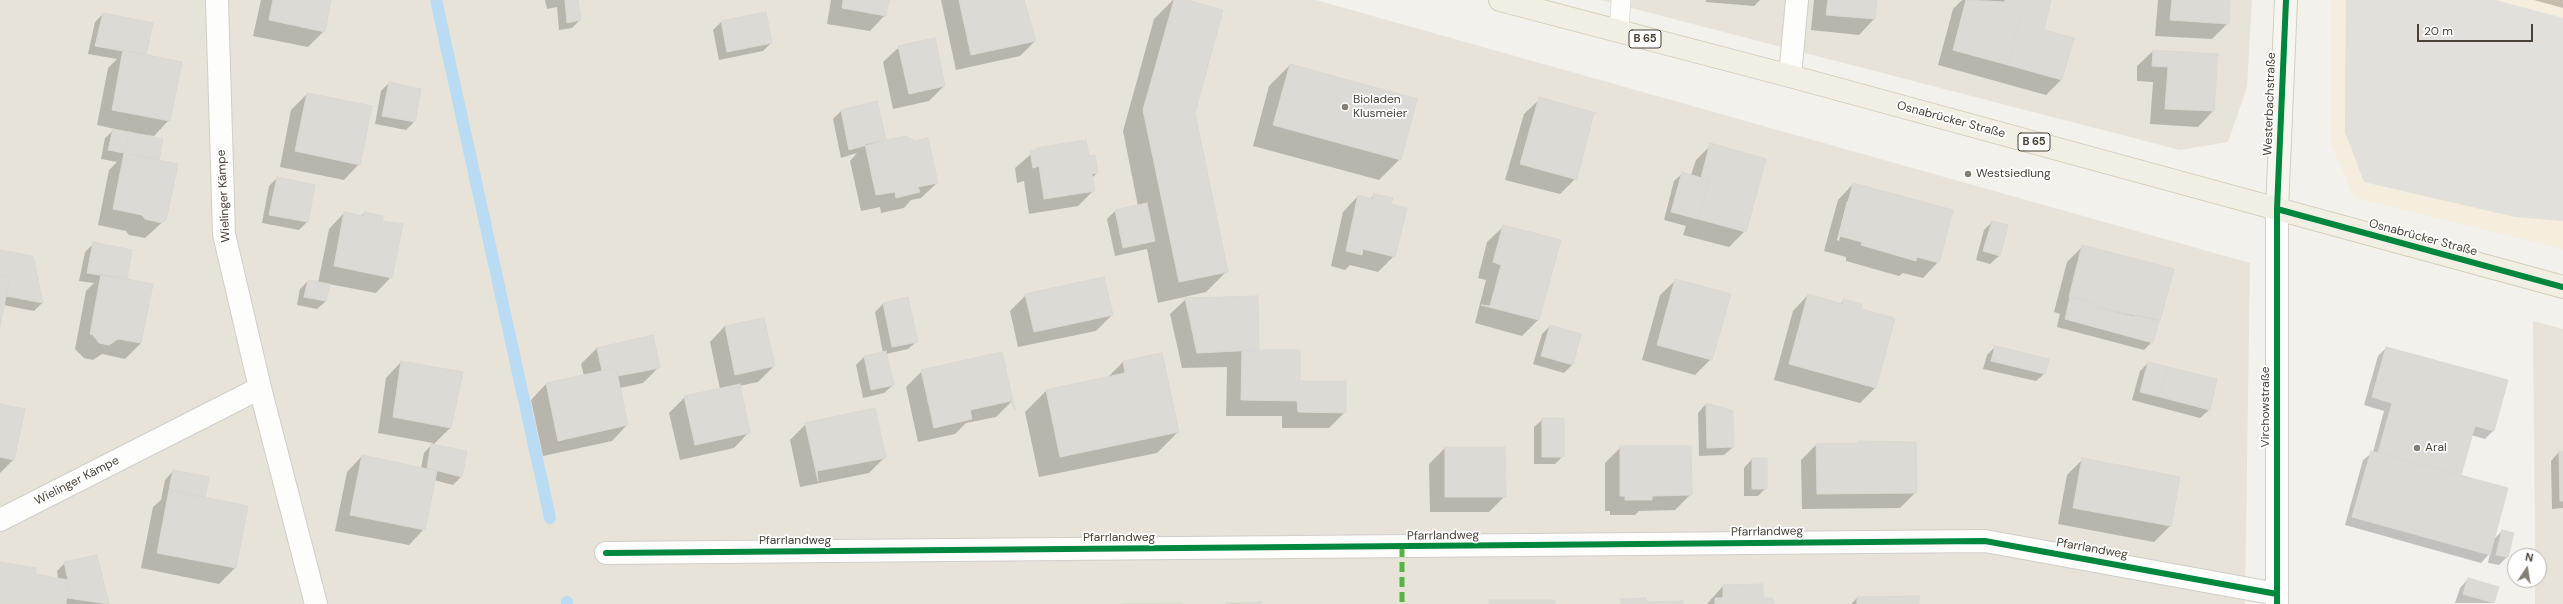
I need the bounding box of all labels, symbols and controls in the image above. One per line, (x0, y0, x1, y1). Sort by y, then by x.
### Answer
scale bar (2419, 16, 2535, 42)
text: 20 m (2424, 23, 2453, 39)
road number: B 65 (1629, 30, 1661, 48)
street label: Westerbachstraße (2261, 52, 2279, 156)
place label: Bioladen Klusmeier (1353, 93, 1407, 121)
street label: Osnabrücker Straße (1895, 99, 2007, 141)
marker: Bioladen Klusmeier (1340, 102, 1350, 112)
road number: B 65 (2018, 133, 2050, 151)
street label: Wielinger Kämpe (214, 149, 234, 243)
place label: Westsiedlung (1976, 167, 2051, 181)
marker: Westsiedlung (1963, 169, 1973, 179)
street label: Osnabrücker Straße (2367, 217, 2479, 259)
street label: Virchowstraße (2259, 367, 2273, 447)
place label: Aral (2425, 441, 2447, 455)
marker: Aral (2412, 443, 2422, 453)
street label: Wielinger Kämpe (32, 453, 122, 509)
street label: Pfarrlandweg (1731, 524, 1803, 540)
street label: Pfarrlandweg (1407, 528, 1479, 544)
street label: Pfarrlandweg (1083, 531, 1155, 545)
street label: Pfarrlandweg (759, 534, 831, 548)
street label: Pfarrlandweg (2055, 536, 2129, 562)
north arrow (2507, 548, 2547, 588)
text: N (2524, 550, 2535, 565)

